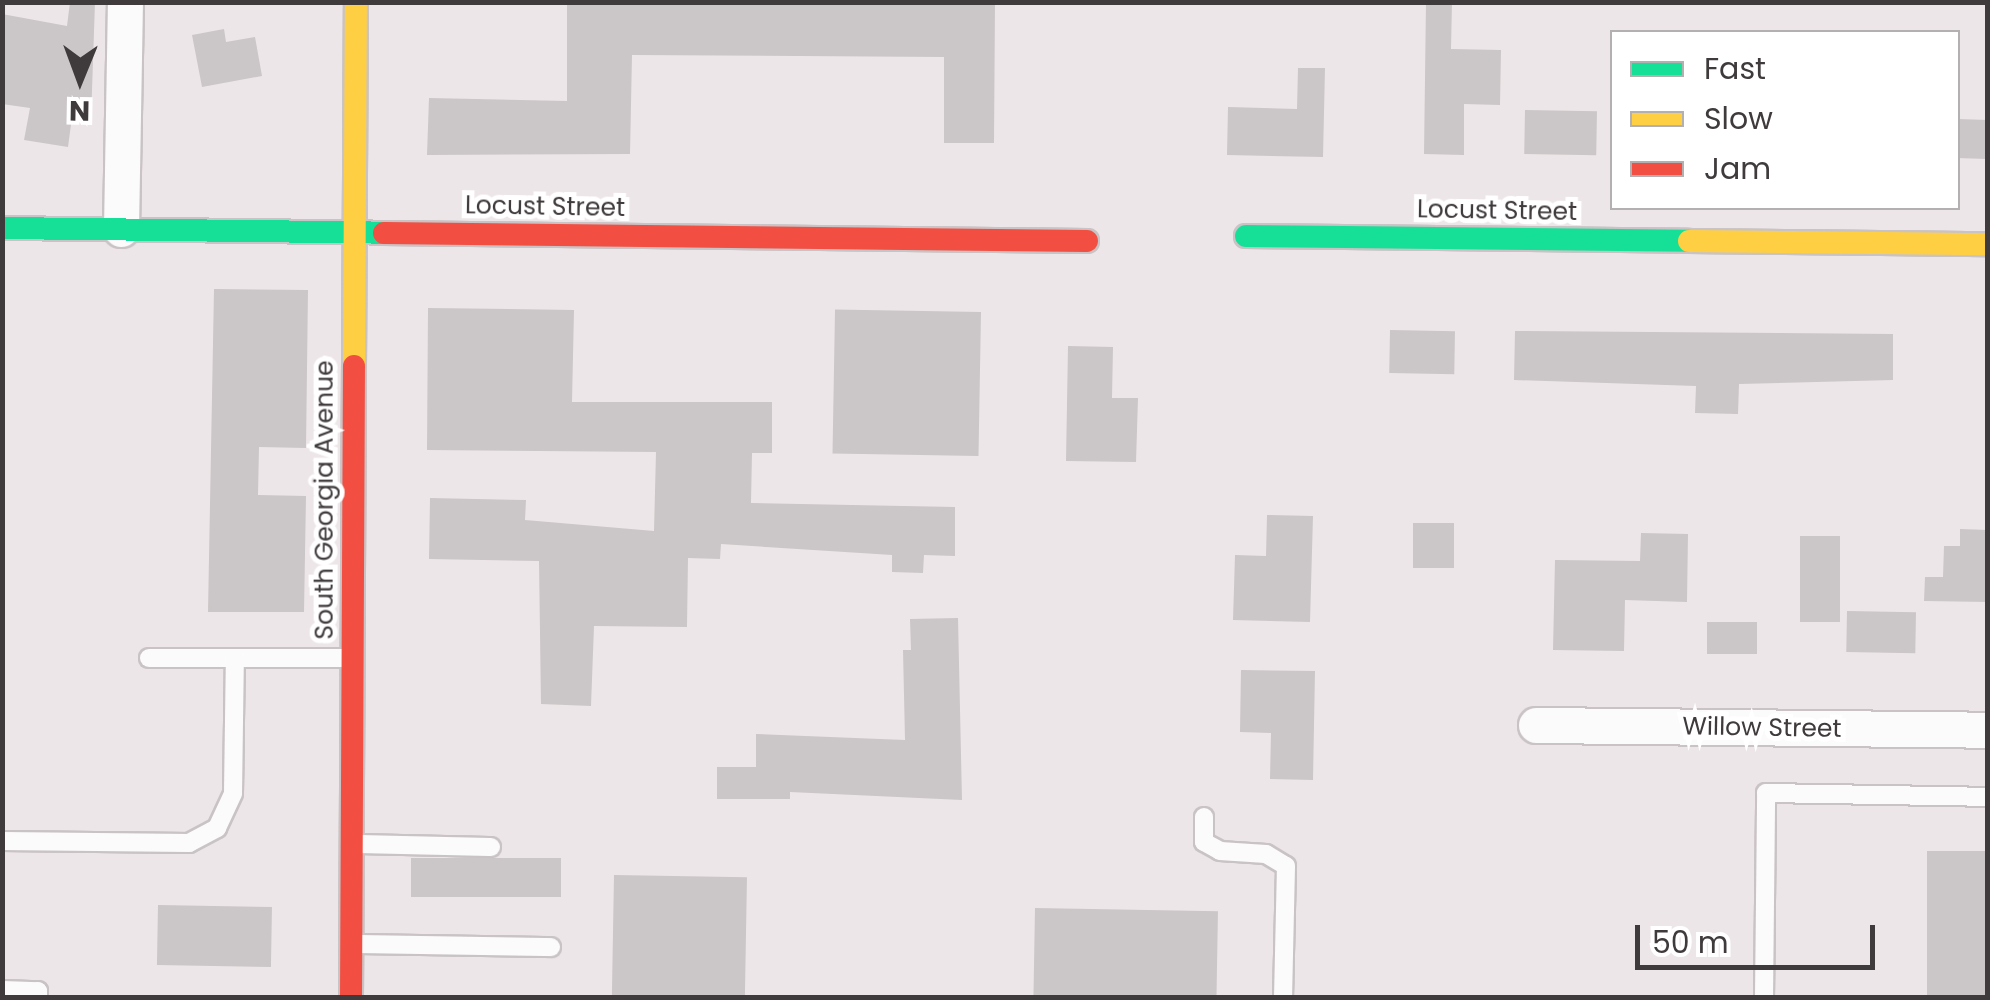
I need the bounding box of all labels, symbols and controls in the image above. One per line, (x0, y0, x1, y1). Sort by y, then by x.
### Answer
north arrow (30, 30, 130, 130)
legend (1610, 30, 1960, 210)
text: Fast (1704, 47, 1766, 90)
text: N (69, 91, 90, 130)
text: Slow (1704, 97, 1773, 140)
text: Jam (1704, 147, 1771, 190)
street label: Locust Street (465, 191, 625, 223)
street label: Locust Street (1417, 195, 1577, 227)
street label: South Georgia Avenue (310, 360, 340, 640)
street label: Willow Street (1682, 712, 1842, 744)
scale bar (1640, 905, 1880, 967)
text: 50 m (1652, 921, 1729, 964)

